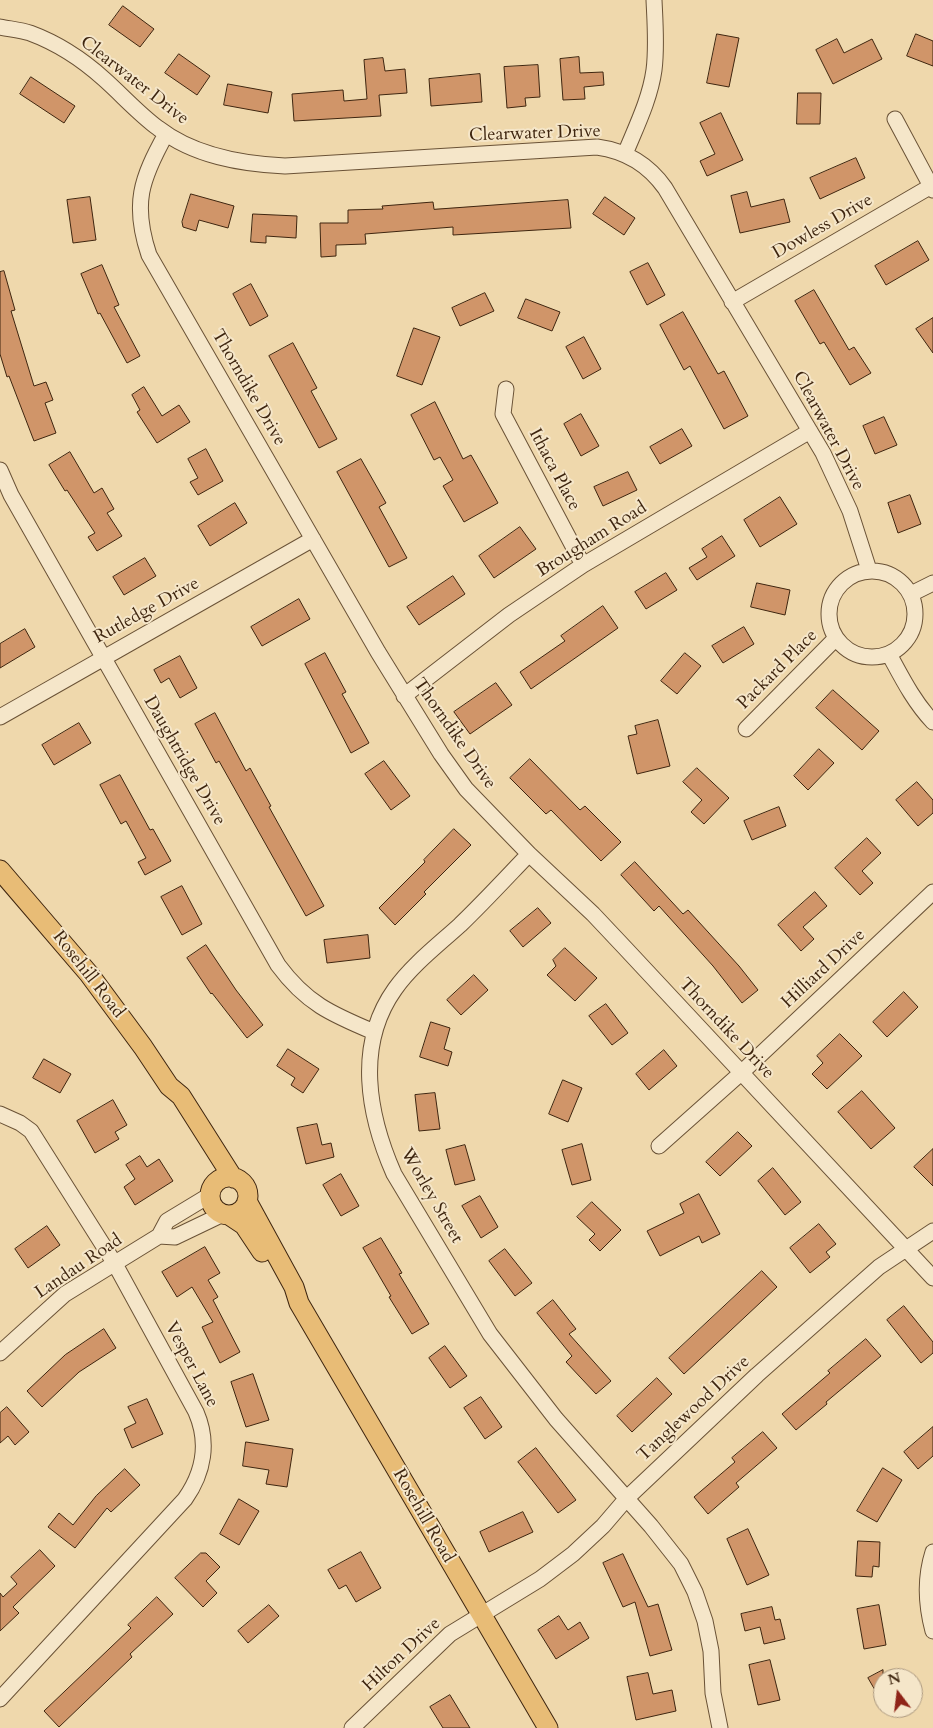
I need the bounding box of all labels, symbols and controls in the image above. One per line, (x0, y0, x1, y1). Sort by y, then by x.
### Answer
street label: Clearwater Drive (75, 32, 193, 130)
street label: Clearwater Drive (469, 121, 601, 147)
street label: Dowless Drive (769, 190, 877, 264)
street label: Thorndike Drive (206, 326, 290, 450)
street label: Clearwater Drive (788, 368, 868, 494)
street label: Ithaca Place (523, 425, 585, 515)
street label: Brougham Road (533, 498, 651, 582)
street label: Rutledge Drive (91, 573, 203, 649)
street label: Packard Place (733, 625, 823, 715)
street label: Thorndike Drive (408, 674, 500, 794)
street label: Daughtridge Drive (138, 692, 230, 830)
street label: Hilliard Drive (778, 925, 870, 1013)
street label: Rosehill Road (47, 927, 129, 1023)
street label: Thorndike Drive (674, 974, 778, 1084)
street label: Worley Street (395, 1144, 467, 1248)
street label: Landau Road (31, 1230, 127, 1304)
street label: Vesper Lane (159, 1319, 223, 1411)
street label: Tanglewood Drive (633, 1351, 755, 1467)
street label: Rosehill Road (387, 1465, 459, 1567)
street label: Hilton Drive (359, 1613, 445, 1697)
north arrow (873, 1668, 923, 1718)
text: N (886, 1668, 903, 1690)

